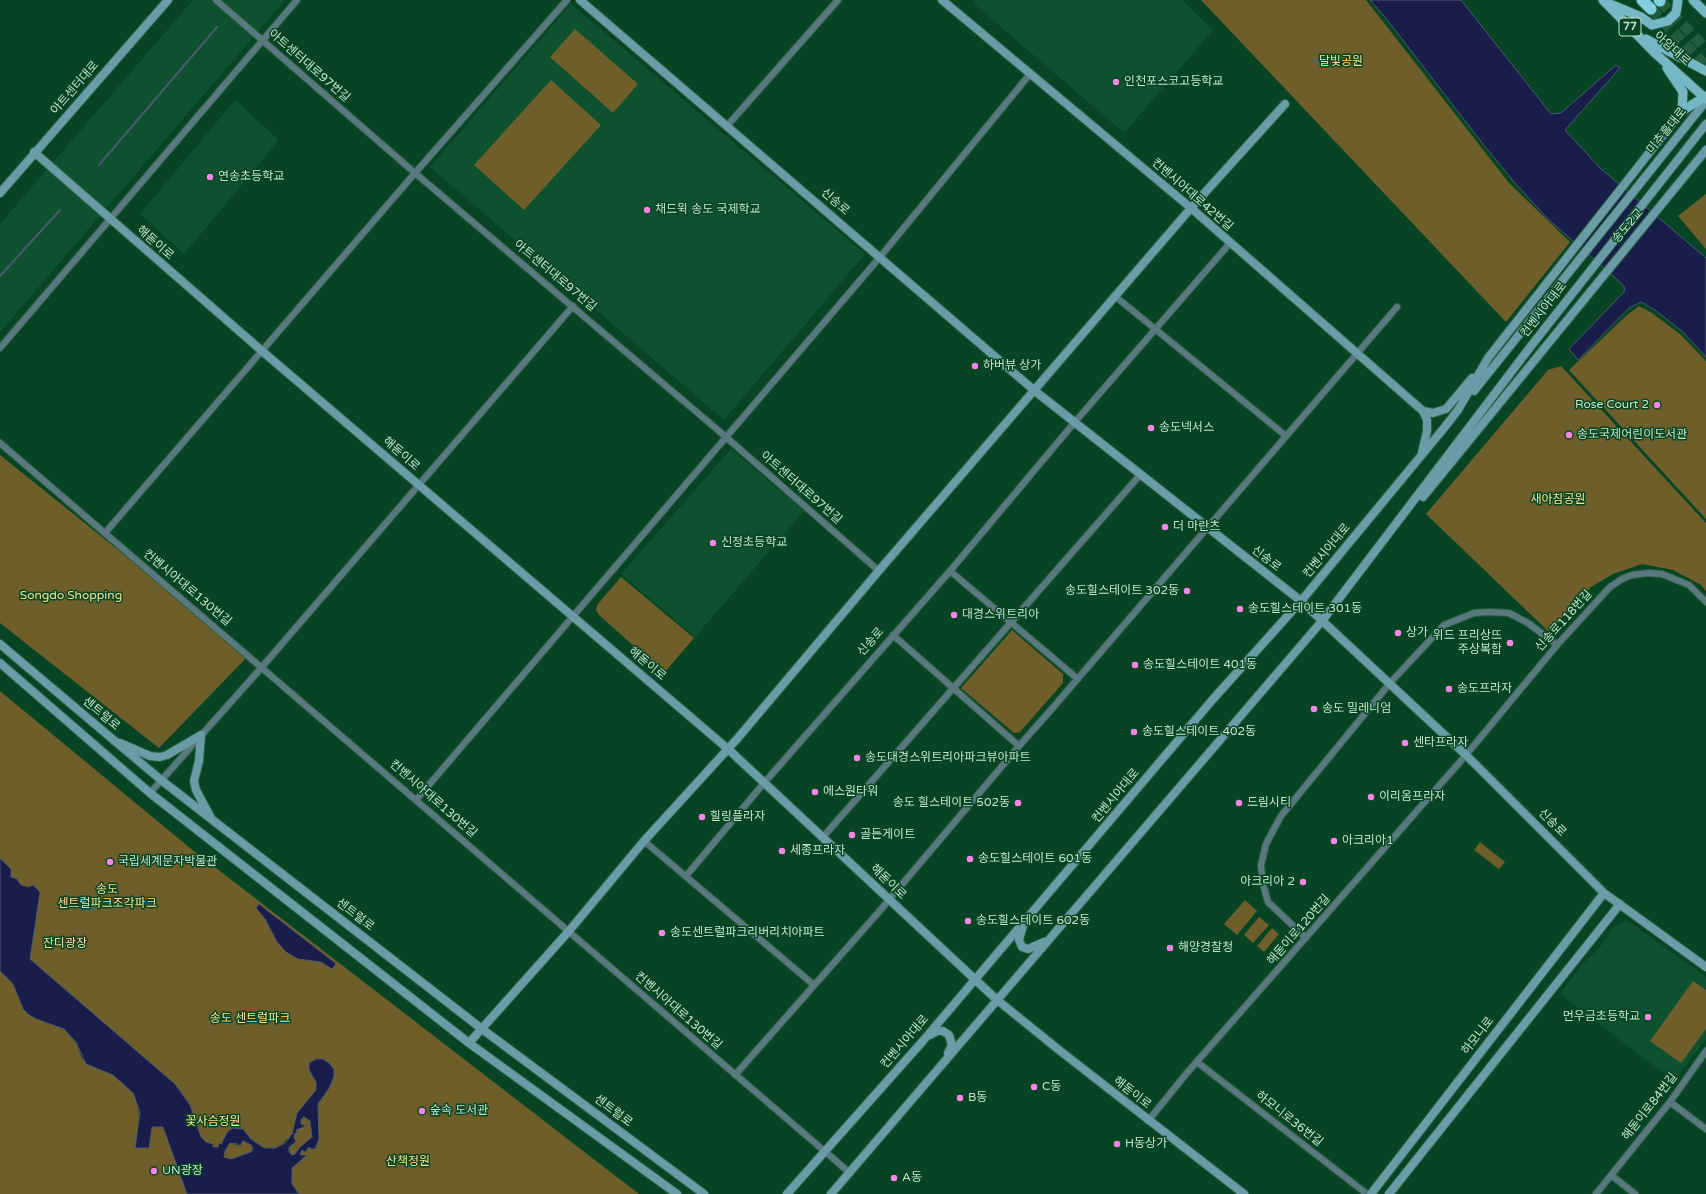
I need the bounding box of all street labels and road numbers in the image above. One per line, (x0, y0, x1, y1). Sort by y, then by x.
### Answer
road number: 77 (1619, 18, 1641, 36)
street label: 아트센터대로97번길 (265, 27, 353, 105)
street label: 아암대로 (1651, 29, 1693, 69)
street label: 아트센터대로 (48, 58, 102, 118)
street label: 미추홀대로 (1644, 105, 1690, 157)
street label: 컨벤시아대로42번길 (1148, 156, 1236, 234)
street label: 신송로 (818, 186, 852, 218)
street label: 송도2교 (1609, 206, 1647, 246)
street label: 해돋이로 (134, 223, 176, 263)
street label: 아트센터대로97번길 (511, 237, 599, 315)
street label: 컨벤시아대로 (1518, 279, 1570, 341)
street label: 해돋이로 (380, 434, 422, 474)
street label: 아트센터대로97번길 (757, 449, 845, 527)
street label: 컨벤시아대로 (1300, 521, 1354, 581)
street label: 신송로 (1249, 543, 1283, 575)
street label: 컨벤시아대로130번길 (140, 547, 234, 629)
street label: 신송로118번길 (1533, 587, 1595, 655)
street label: 신송로 (855, 625, 887, 659)
street label: 해돋이로 (625, 644, 669, 684)
street label: 센트럴로 (79, 694, 123, 734)
street label: 컨벤시아대로130번길 (386, 757, 480, 841)
street label: 컨벤시아대로 (1089, 766, 1143, 826)
street label: 신송로 (1535, 806, 1569, 840)
street label: 해돋이로 (867, 861, 909, 903)
street label: 해돋이로120번길 (1264, 892, 1334, 968)
street label: 센트럴로 (333, 896, 377, 934)
street label: 컨벤시아대로130번길 (631, 969, 725, 1053)
street label: 컨벤시아대로 (878, 1012, 932, 1072)
street label: 하모니로 (1459, 1014, 1497, 1058)
street label: 해돋이로84번길 (1619, 1071, 1681, 1143)
street label: 해돋이로 (1110, 1074, 1154, 1112)
street label: 하모니로36번길 (1253, 1088, 1325, 1150)
street label: 센트럴로 (591, 1092, 635, 1130)

